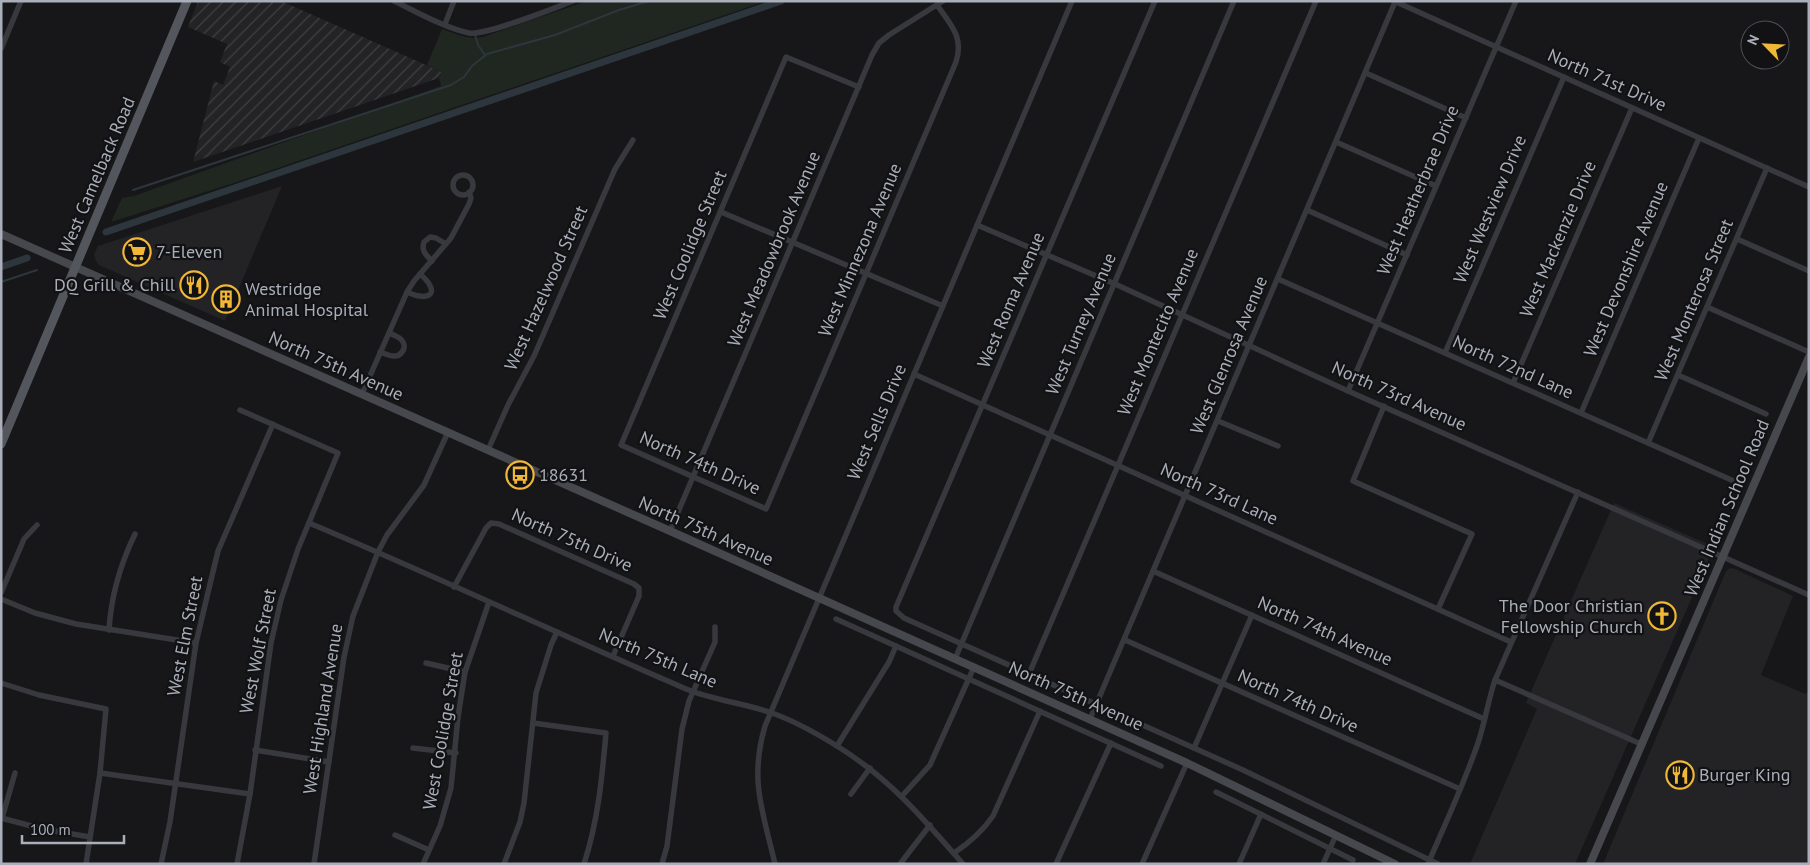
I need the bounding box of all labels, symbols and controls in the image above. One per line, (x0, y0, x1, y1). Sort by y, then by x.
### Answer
north arrow (1740, 20, 1790, 70)
text: N (1743, 32, 1763, 48)
street label: North 71st Drive (1544, 43, 1670, 116)
street label: West Camelback Road (53, 93, 140, 256)
street label: West Heatherbrae Drive (1371, 101, 1464, 278)
street label: West Westview Drive (1448, 131, 1531, 286)
street label: West Meadowbrook Avenue (722, 148, 825, 350)
street label: West Mackenzie Drive (1514, 157, 1601, 320)
street label: West Minnezona Avenue (813, 160, 906, 340)
street label: West Coolidge Street (648, 167, 731, 323)
street label: West Devonshire Avenue (1578, 178, 1673, 360)
street label: West Hazelwood Street (499, 202, 592, 374)
street label: West Monterosa Street (1649, 215, 1738, 384)
street label: West Roma Avenue (972, 228, 1050, 371)
supermarket icon: 7-Eleven (122, 237, 152, 267)
place label: 7-Eleven (156, 240, 222, 263)
street label: West Montecito Avenue (1112, 245, 1203, 419)
street label: West Turney Avenue (1040, 249, 1121, 398)
restaurant icon: DQ Grill & Chill (179, 270, 209, 300)
street label: West Glenrosa Avenue (1185, 272, 1272, 437)
place label: DQ Grill & Chill (54, 273, 176, 296)
place label: Westridge Animal Hospital (245, 277, 369, 321)
building icon: Westridge Animal Hospital (211, 284, 241, 314)
street label: North 75th Avenue (265, 326, 407, 406)
street label: North 72nd Lane (1449, 330, 1577, 403)
street label: North 73rd Avenue (1328, 356, 1470, 436)
street label: West Sells Drive (842, 360, 911, 483)
street label: West Indian School Road (1679, 416, 1774, 600)
street label: North 74th Drive (636, 426, 764, 499)
street label: North 73rd Lane (1157, 457, 1282, 530)
bus stop icon: 18631 (505, 460, 535, 490)
place label: 18631 (539, 463, 588, 486)
street label: North 75th Avenue (635, 491, 777, 571)
street label: North 75th Drive (508, 503, 636, 576)
street label: West Elm Street (162, 574, 207, 698)
street label: West Wolf Street (234, 586, 281, 715)
street label: North 74th Avenue (1254, 591, 1396, 671)
place label: The Door Christian Fellowship Church (1499, 594, 1643, 638)
church icon: The Door Christian Fellowship Church (1647, 601, 1677, 631)
street label: West Highland Avenue (298, 622, 347, 796)
street label: North 75th Lane (596, 622, 721, 693)
street label: West Coolidge Street (417, 650, 468, 812)
street label: North 75th Avenue (1005, 656, 1147, 736)
street label: North 74th Drive (1234, 664, 1362, 737)
restaurant icon: Burger King (1665, 760, 1695, 790)
place label: Burger King (1699, 763, 1790, 786)
scale bar (22, 812, 125, 844)
text: 100 m (30, 820, 71, 839)

